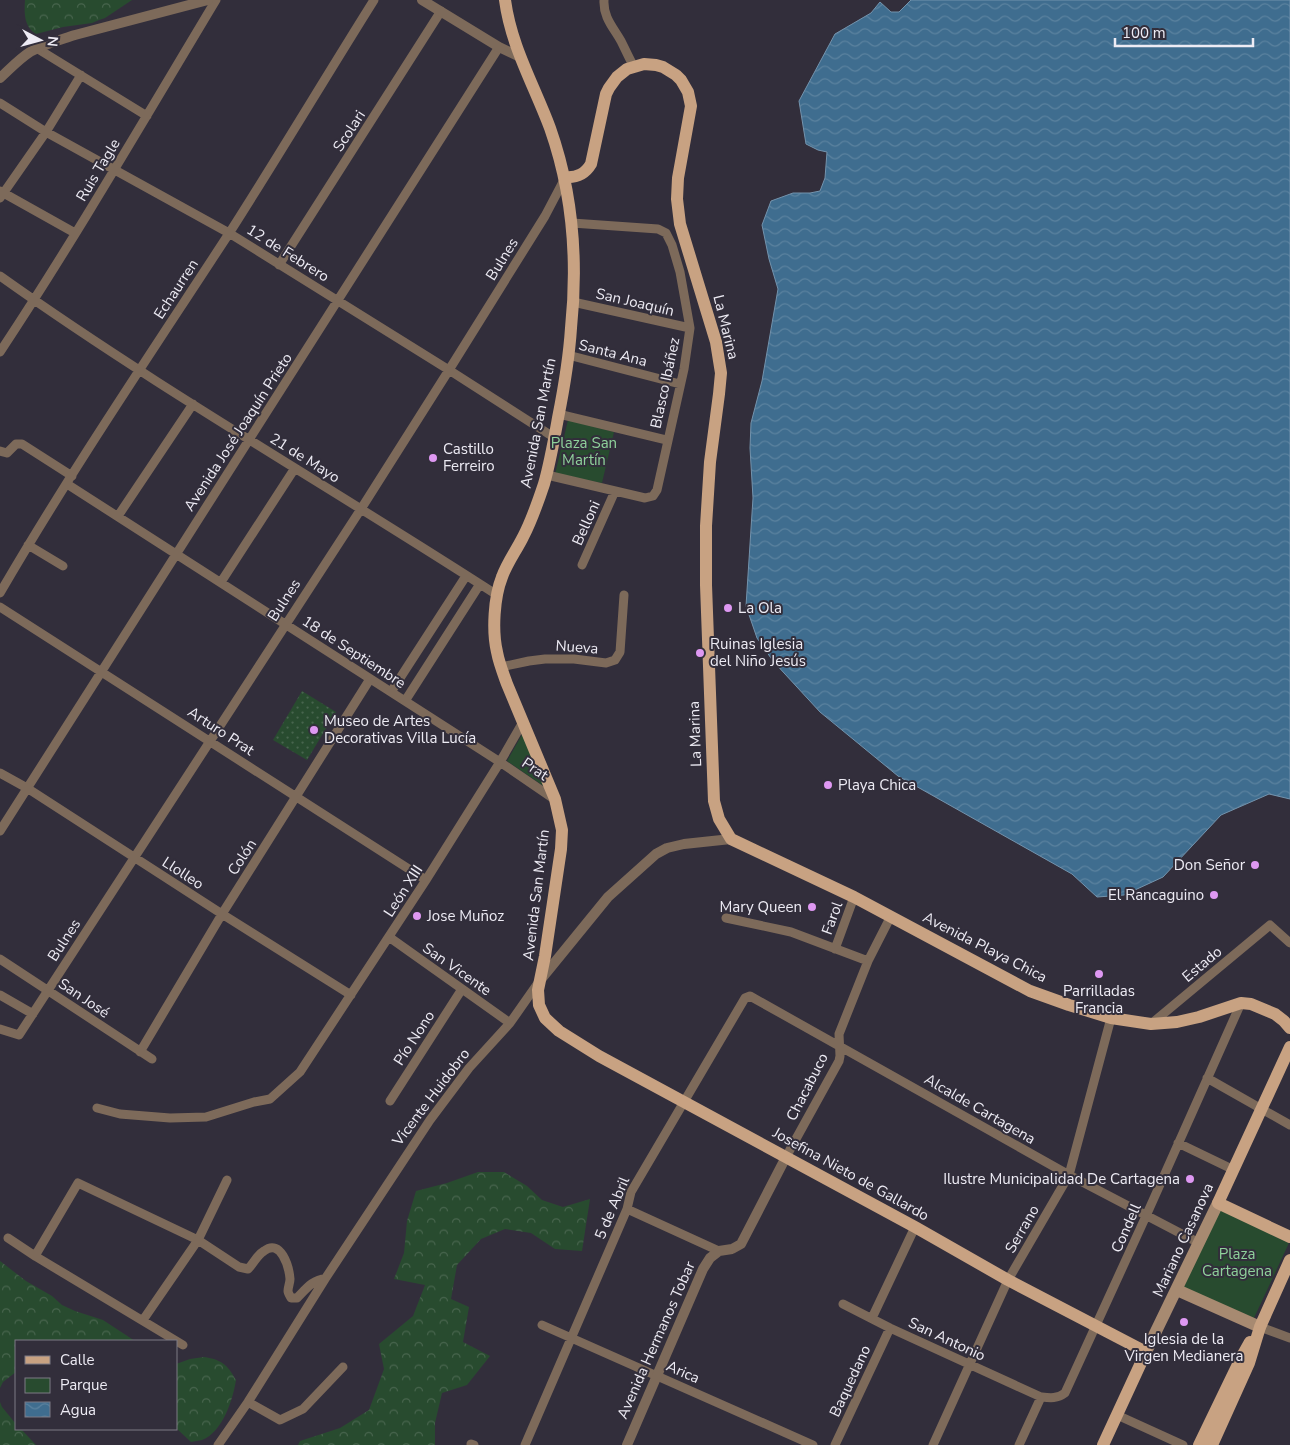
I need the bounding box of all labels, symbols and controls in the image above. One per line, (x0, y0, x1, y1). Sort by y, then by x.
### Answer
north arrow (15, 15, 65, 65)
scale bar (1115, 15, 1252, 47)
text: 100 m (1122, 23, 1166, 43)
text: N (42, 35, 62, 48)
street label: Scolari (328, 106, 370, 156)
street label: Ruis Tagle (71, 135, 125, 205)
street label: 12 de Febrero (243, 220, 333, 286)
street label: Bulnes (481, 234, 523, 284)
street label: Echaurren (149, 255, 203, 323)
street label: San Joaquín (594, 283, 676, 321)
street label: La Marina (708, 293, 744, 361)
street label: Santa Ana (577, 335, 649, 371)
street label: Blasco Ibáñez (646, 336, 684, 430)
street label: Avenida José Joaquín Prieto (179, 349, 297, 515)
street label: Avenida San Martín (516, 356, 560, 490)
street label: 21 de Mayo (266, 429, 344, 487)
park label: Plaza San Martín (551, 433, 617, 470)
place label: Castillo Ferreiro (443, 439, 495, 476)
marker: Castillo Ferreiro (427, 452, 439, 464)
street label: Belloni (567, 497, 605, 549)
street label: Bulnes (263, 575, 305, 625)
place label: La Ola (738, 598, 782, 618)
marker: La Ola (722, 602, 734, 614)
street label: 18 de Septiembre (298, 611, 410, 693)
place label: Ruinas Iglesia del Niño Jesús (710, 634, 806, 671)
street label: Nueva (555, 636, 599, 658)
marker: Ruinas Iglesia del Niño Jesús (694, 647, 706, 659)
street label: La Marina (684, 701, 706, 767)
street label: Arturo Prat (184, 702, 259, 760)
place label: Museo de Artes Decorativas Villa Lucía (324, 711, 476, 748)
marker: Museo de Artes Decorativas Villa Lucía (308, 724, 320, 736)
street label: Prat (518, 753, 553, 785)
place label: Playa Chica (838, 775, 916, 795)
marker: Playa Chica (822, 779, 834, 791)
street label: Avenida San Martín (518, 828, 554, 962)
street label: Colón (223, 835, 261, 879)
street label: Llolleo (158, 852, 208, 894)
place label: Don Señor (1174, 855, 1246, 875)
marker: Don Señor (1249, 859, 1261, 871)
street label: León XIII (379, 861, 427, 921)
place label: El Rancaguino (1108, 885, 1204, 905)
marker: El Rancaguino (1208, 889, 1220, 901)
place label: Mary Queen (719, 897, 802, 917)
street label: Farol (817, 898, 847, 937)
marker: Mary Queen (806, 901, 818, 913)
place label: Jose Muñoz (426, 906, 504, 926)
street label: Avenida Playa Chica (920, 907, 1050, 987)
marker: Jose Muñoz (411, 910, 423, 922)
street label: Bulnes (43, 915, 85, 965)
street label: San Vicente (419, 938, 495, 1000)
street label: Estado (1178, 942, 1226, 986)
marker: Parrilladas Francia (1093, 968, 1105, 980)
street label: San José (54, 974, 114, 1023)
place label: Parrilladas Francia (1063, 981, 1135, 1018)
street label: Pío Nono (389, 1007, 439, 1069)
street label: Vicente Huidobro (387, 1044, 474, 1150)
street label: Chacabuco (781, 1050, 833, 1124)
street label: Alcalde Cartagena (921, 1069, 1039, 1149)
street label: Josefina Nieto de Gallardo (768, 1122, 933, 1225)
place label: Ilustre Municipalidad De Cartagena (943, 1169, 1180, 1189)
street label: 5 de Abril (590, 1173, 634, 1242)
marker: Ilustre Municipalidad De Cartagena (1184, 1173, 1196, 1185)
street label: Mariano Casanova (1148, 1180, 1218, 1300)
street label: Condell (1106, 1200, 1146, 1256)
street label: Serrano (1000, 1201, 1044, 1257)
park label: Plaza Cartagena (1202, 1244, 1272, 1281)
street label: Avenida Hermanos Tobar (612, 1258, 700, 1422)
street label: San Antonio (905, 1312, 989, 1366)
marker: Iglesia de la Virgen Medianera (1178, 1316, 1190, 1328)
place label: Iglesia de la Virgen Medianera (1124, 1329, 1243, 1366)
legend (15, 1340, 178, 1430)
street label: Baquedano (825, 1342, 875, 1420)
text: Calle (60, 1350, 95, 1370)
street label: Arica (663, 1356, 703, 1388)
text: Parque (60, 1375, 108, 1395)
text: Agua (60, 1400, 96, 1420)

